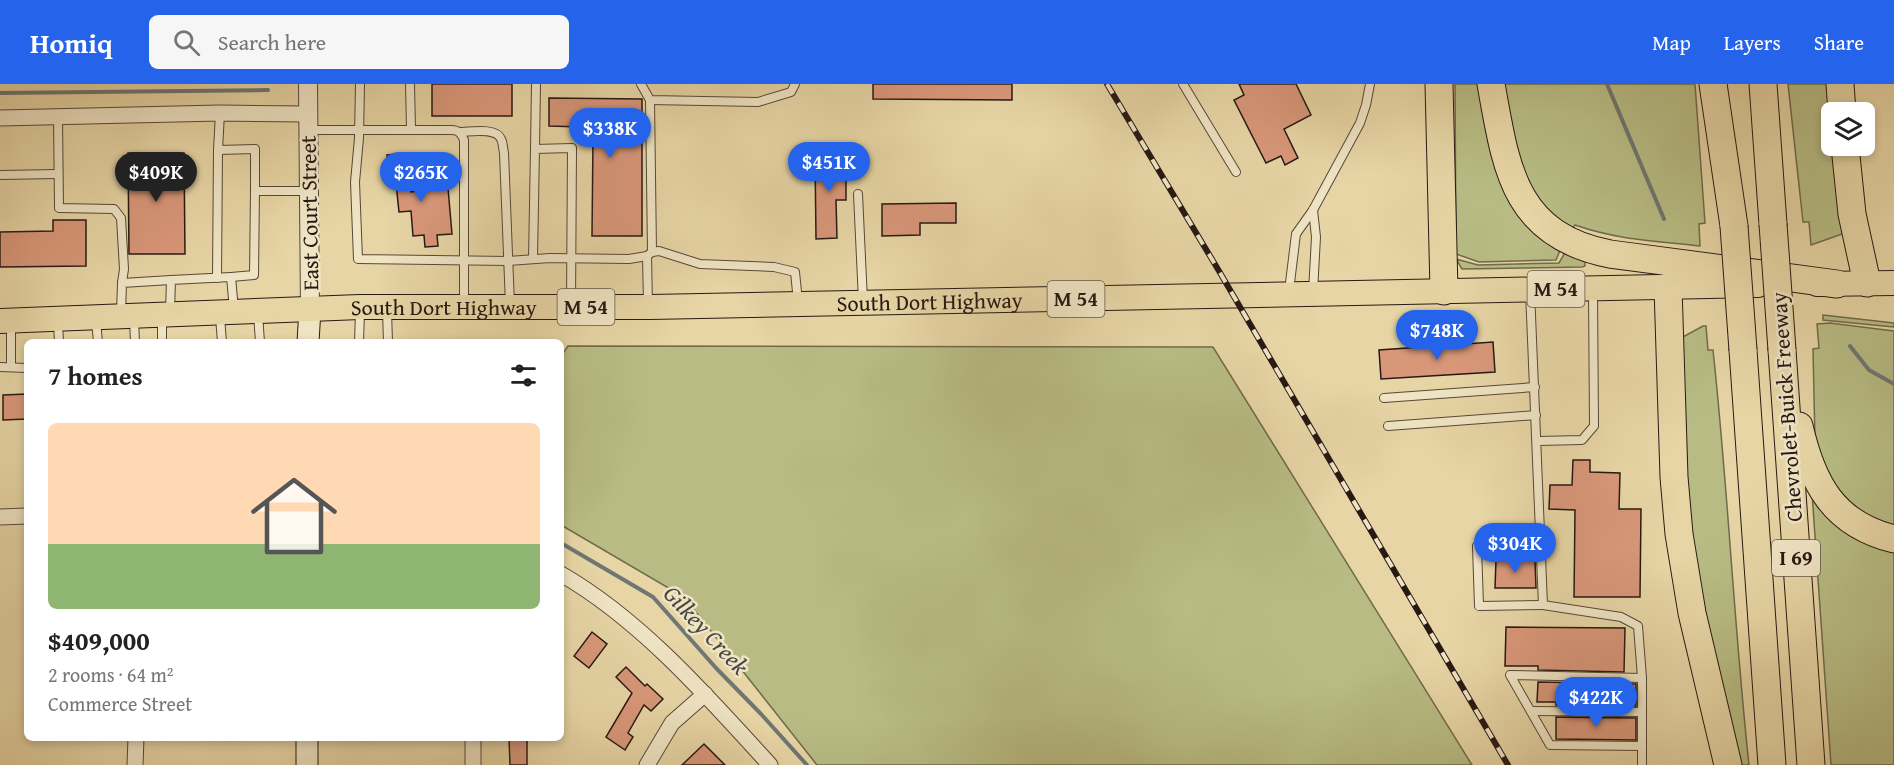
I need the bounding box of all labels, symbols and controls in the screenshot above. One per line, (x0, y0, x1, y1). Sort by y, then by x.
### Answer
search box (149, 15, 569, 69)
text: Homiq (30, 22, 113, 63)
icon: search (170, 26, 203, 59)
text: Search here (218, 26, 326, 58)
text: Map (1652, 27, 1691, 58)
text: Layers (1724, 27, 1781, 58)
text: Share (1814, 27, 1864, 58)
map controls (1821, 102, 1875, 156)
button: layers (1821, 102, 1875, 156)
pin: $338K (568, 108, 652, 159)
text: $338K (583, 113, 637, 142)
street label: East Court Street (292, 135, 326, 291)
pin: $451K (787, 142, 871, 193)
text: $451K (802, 147, 856, 176)
pin: $409K (114, 152, 198, 203)
pin: $265K (379, 152, 463, 203)
text: $409K (129, 157, 183, 186)
text: $265K (394, 157, 448, 186)
road number: M 54 (1528, 271, 1584, 307)
road number: M 54 (1048, 281, 1104, 317)
street label: South Dort Highway (836, 284, 1023, 319)
road number: M 54 (558, 289, 614, 325)
street label: South Dort Highway (350, 291, 537, 323)
street label: Chevrolet-Buick Freeway (1762, 291, 1810, 523)
pin: $748K (1395, 310, 1479, 361)
text: $748K (1410, 315, 1464, 344)
text: 7 homes (48, 356, 143, 395)
icon: filters (507, 359, 540, 392)
icon: home (240, 462, 348, 570)
pin: $304K (1473, 523, 1557, 574)
text: $304K (1488, 528, 1542, 557)
road number: I 69 (1772, 540, 1820, 576)
water label: Gilkey Creek (656, 577, 757, 682)
text: $409,000 (48, 621, 150, 660)
text: 2 rooms · 64 m² (48, 660, 174, 689)
pin: $422K (1554, 677, 1638, 728)
text: $422K (1569, 682, 1623, 711)
text: Commerce Street (48, 689, 192, 718)

